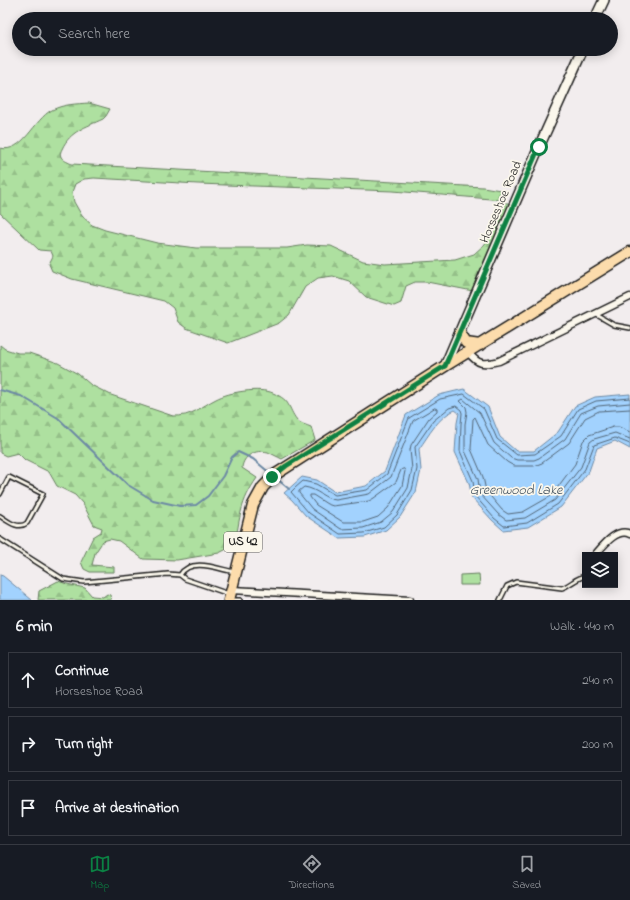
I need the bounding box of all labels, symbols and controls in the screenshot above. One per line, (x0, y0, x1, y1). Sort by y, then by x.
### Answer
search box (12, 12, 618, 56)
icon: search (26, 23, 48, 45)
text: Search here (58, 23, 130, 45)
route start (530, 138, 548, 156)
street label: Horseshoe Road (475, 157, 527, 246)
route end (263, 468, 281, 486)
water label: Greenwood Lake (470, 480, 563, 501)
road number: US 42 (224, 532, 262, 552)
map controls (582, 552, 618, 588)
button: layers (582, 552, 618, 588)
text: 6 min (16, 614, 52, 639)
text: Walk · 440 m (550, 617, 614, 636)
text: Continue (55, 660, 109, 682)
icon: ahead (17, 669, 39, 691)
text: 240 m (582, 671, 613, 690)
text: Horseshoe Road (55, 682, 143, 701)
icon: right (17, 733, 39, 755)
text: Turn right (55, 733, 113, 755)
text: 200 m (582, 735, 613, 754)
icon: arrive (17, 797, 39, 819)
text: Arrive at destination (55, 797, 179, 819)
tab: Map (89, 853, 111, 893)
tab: Directions (289, 853, 334, 893)
tab: Saved (512, 853, 541, 893)

